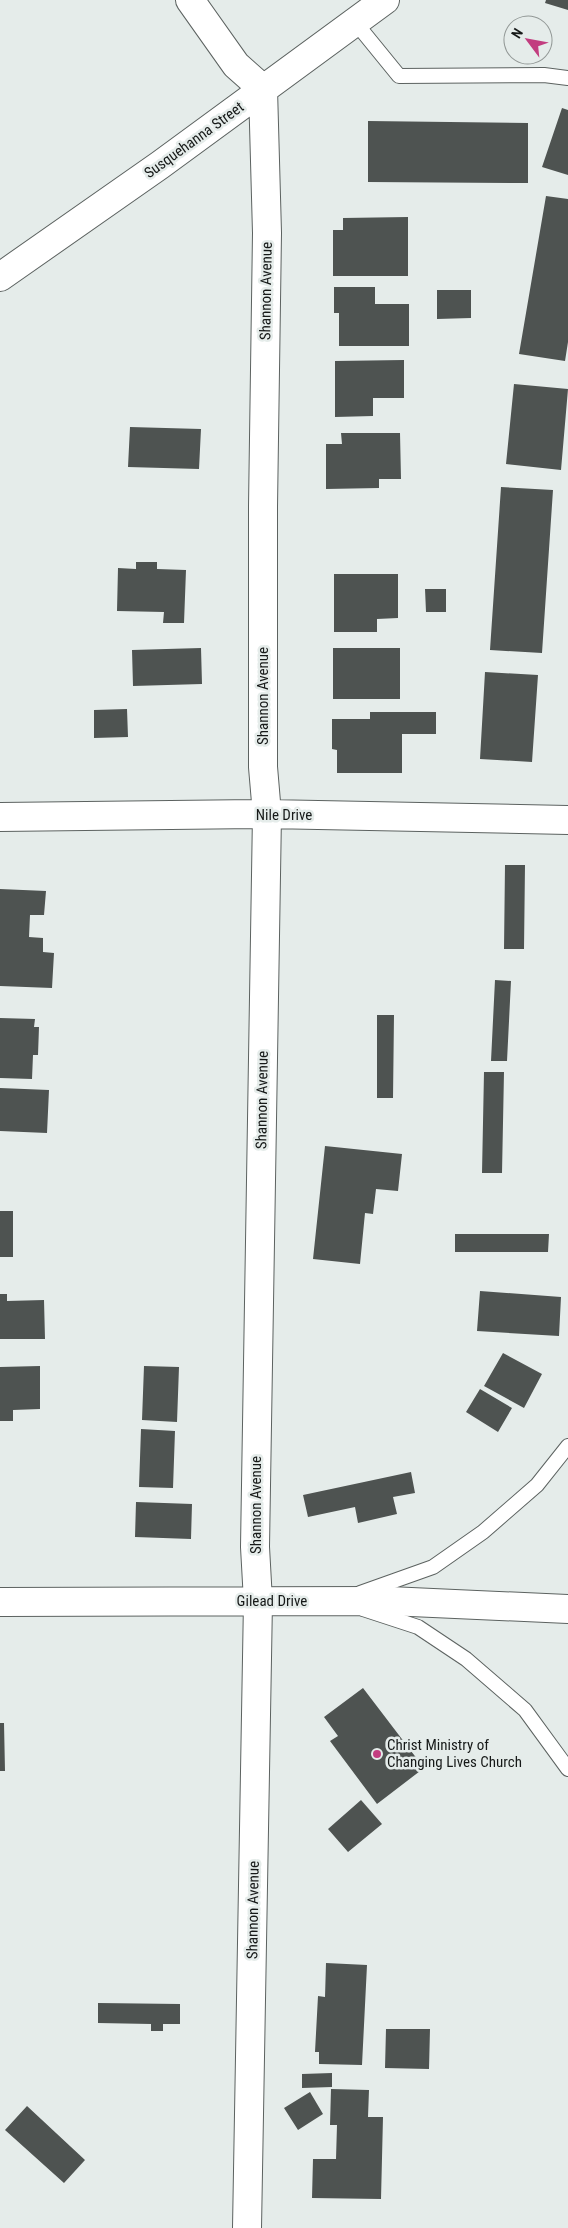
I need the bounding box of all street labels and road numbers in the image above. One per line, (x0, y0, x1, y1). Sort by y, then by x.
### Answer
street label: Susquehanna Street (141, 98, 247, 182)
street label: Shannon Avenue (256, 242, 276, 340)
street label: Shannon Avenue (254, 647, 272, 745)
street label: Nile Drive (256, 806, 312, 824)
street label: Shannon Avenue (252, 1051, 272, 1149)
street label: Shannon Avenue (247, 1456, 265, 1554)
street label: Gilead Drive (237, 1592, 307, 1610)
street label: Shannon Avenue (243, 1861, 263, 1959)

